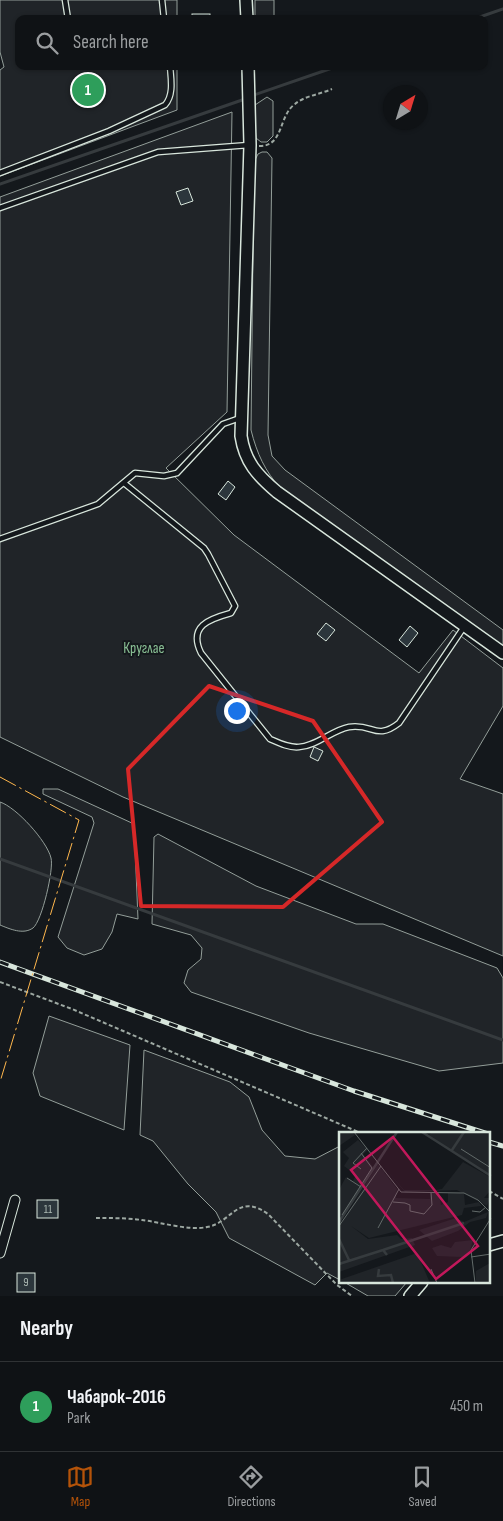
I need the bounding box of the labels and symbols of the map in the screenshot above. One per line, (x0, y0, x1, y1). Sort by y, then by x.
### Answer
pin: 1 (72, 71, 104, 109)
north arrow (383, 85, 428, 130)
park label: Круглае (123, 639, 165, 658)
your location (224, 698, 250, 724)
inset map (339, 1132, 490, 1284)
house number: 11 (44, 1202, 53, 1217)
house number: 9 (23, 1275, 29, 1290)

